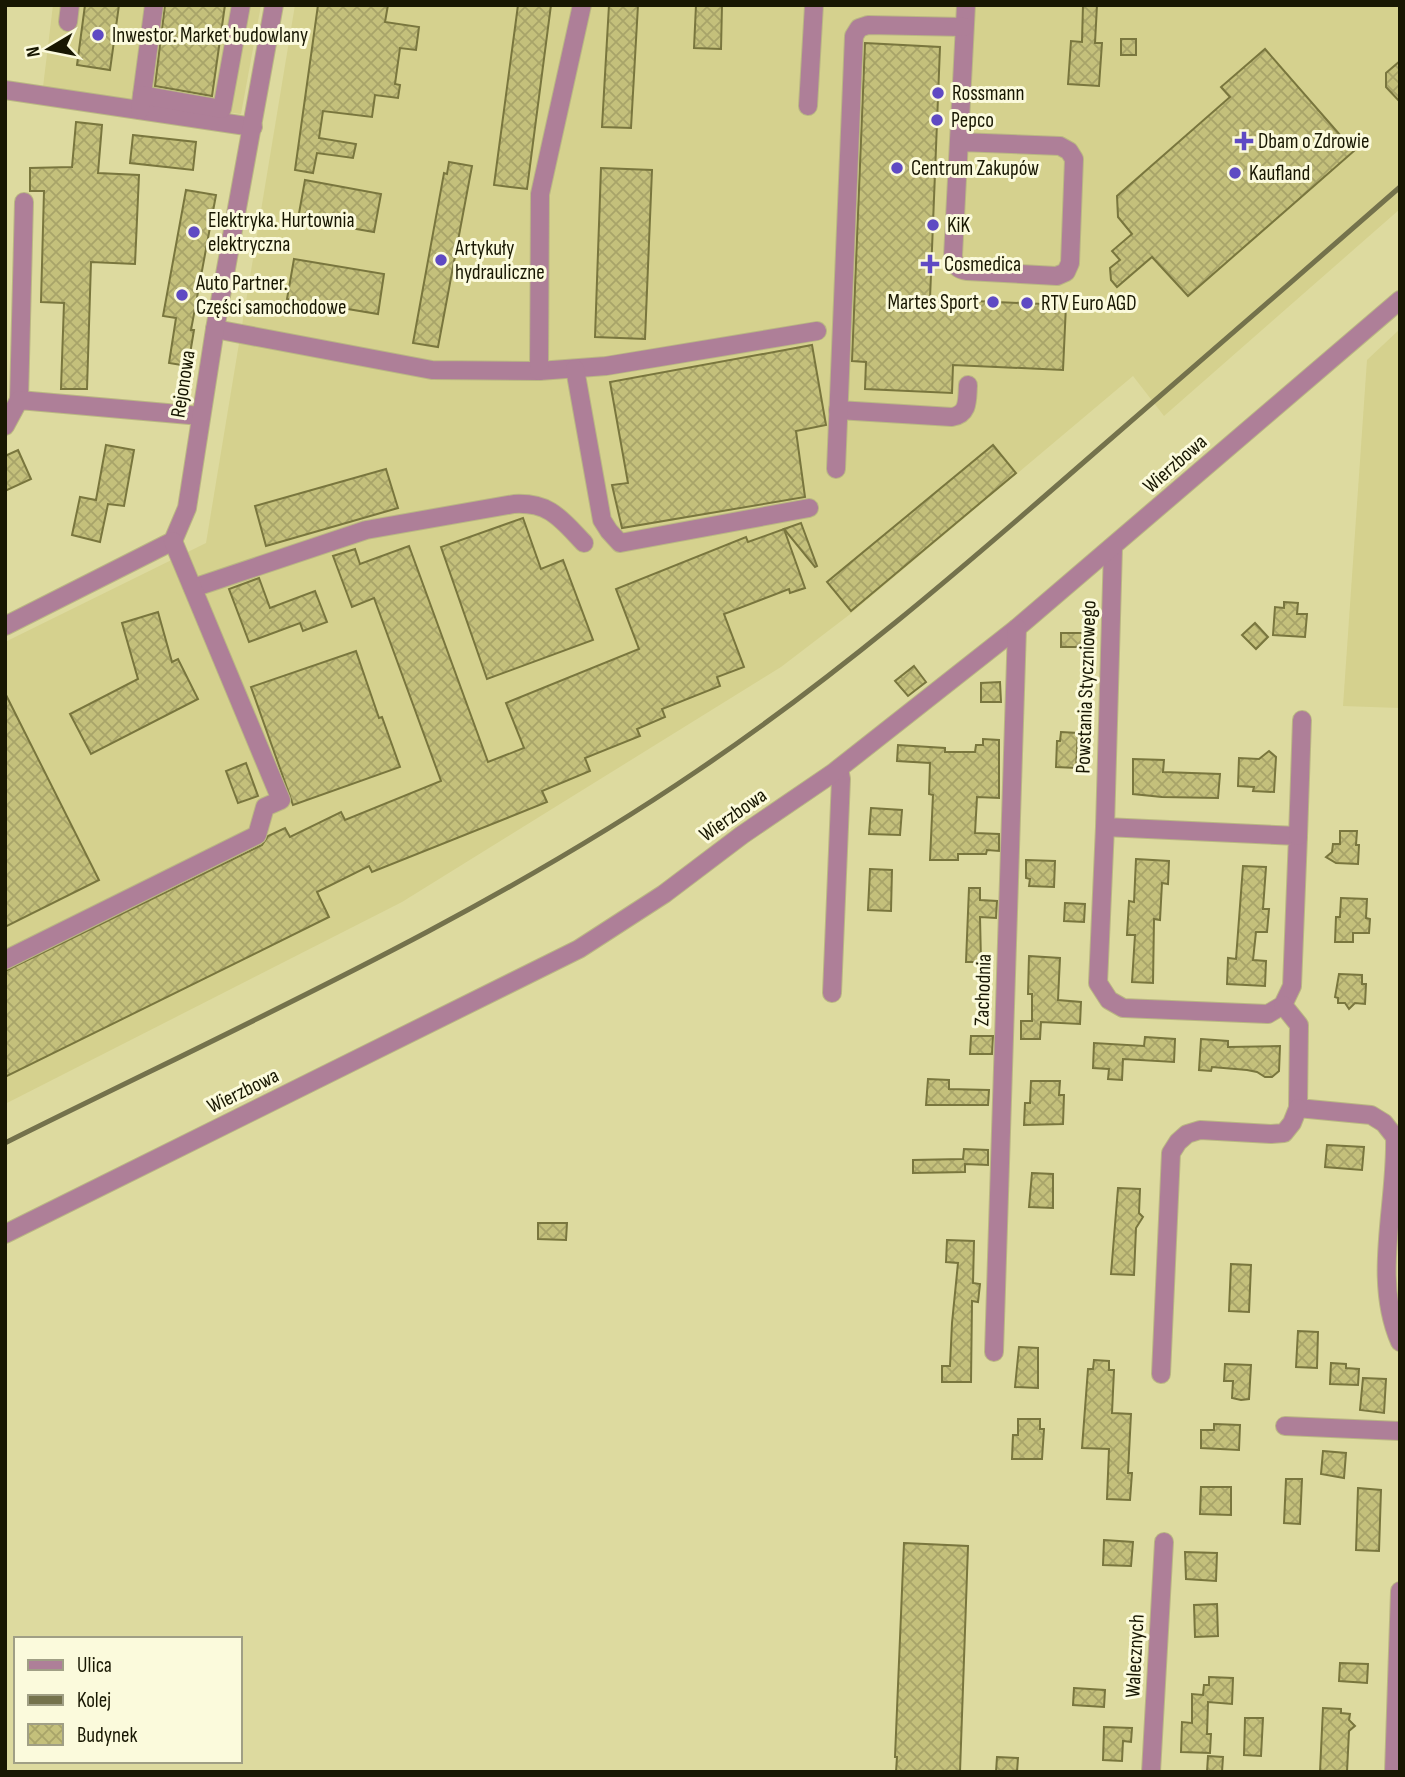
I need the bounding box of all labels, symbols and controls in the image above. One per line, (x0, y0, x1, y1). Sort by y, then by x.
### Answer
north arrow (14, 14, 84, 84)
place label: Inwestor. Market budowlany (112, 23, 308, 48)
marker: Inwestor. Market budowlany (90, 27, 106, 43)
text: N (22, 45, 46, 59)
place label: Rossmann (952, 81, 1025, 106)
marker: Rossmann (930, 85, 946, 101)
place label: Pepco (951, 108, 994, 133)
marker: Pepco (929, 112, 945, 128)
place label: Dbam o Zdrowie (1258, 129, 1369, 154)
marker: Dbam o Zdrowie (1236, 133, 1252, 149)
place label: Centrum Zakupów (911, 156, 1039, 181)
marker: Centrum Zakupów (889, 160, 905, 176)
place label: Kaufland (1249, 161, 1310, 186)
marker: Kaufland (1227, 165, 1243, 181)
place label: Elektryka. Hurtownia elektryczna (208, 208, 355, 257)
place label: KiK (947, 213, 970, 238)
marker: KiK (925, 217, 941, 233)
marker: Elektryka. Hurtownia elektryczna (186, 224, 202, 240)
place label: Artykuły hydrauliczne (454, 236, 545, 285)
marker: Artykuły hydrauliczne (433, 252, 449, 268)
place label: Cosmedica (944, 252, 1021, 277)
marker: Cosmedica (922, 256, 938, 272)
place label: Auto Partner. Części samochodowe (195, 271, 346, 320)
marker: Auto Partner. Części samochodowe (174, 287, 190, 303)
place label: Martes Sport (888, 290, 979, 315)
place label: RTV Euro AGD (1041, 291, 1137, 316)
marker: Martes Sport (985, 294, 1001, 310)
marker: RTV Euro AGD (1019, 295, 1035, 311)
street label: Rejonowa (165, 349, 201, 419)
street label: Wierzbowa (1138, 429, 1212, 499)
street label: Powstania Styczniowego (1070, 600, 1102, 774)
street label: Wierzbowa (694, 783, 772, 847)
street label: Zachodnia (969, 953, 997, 1027)
street label: Wierzbowa (203, 1063, 283, 1119)
street label: Walecznych (1120, 1614, 1150, 1698)
legend (14, 1637, 242, 1763)
text: Ulica (77, 1653, 112, 1678)
text: Kolej (77, 1688, 111, 1713)
text: Budynek (77, 1723, 137, 1748)

